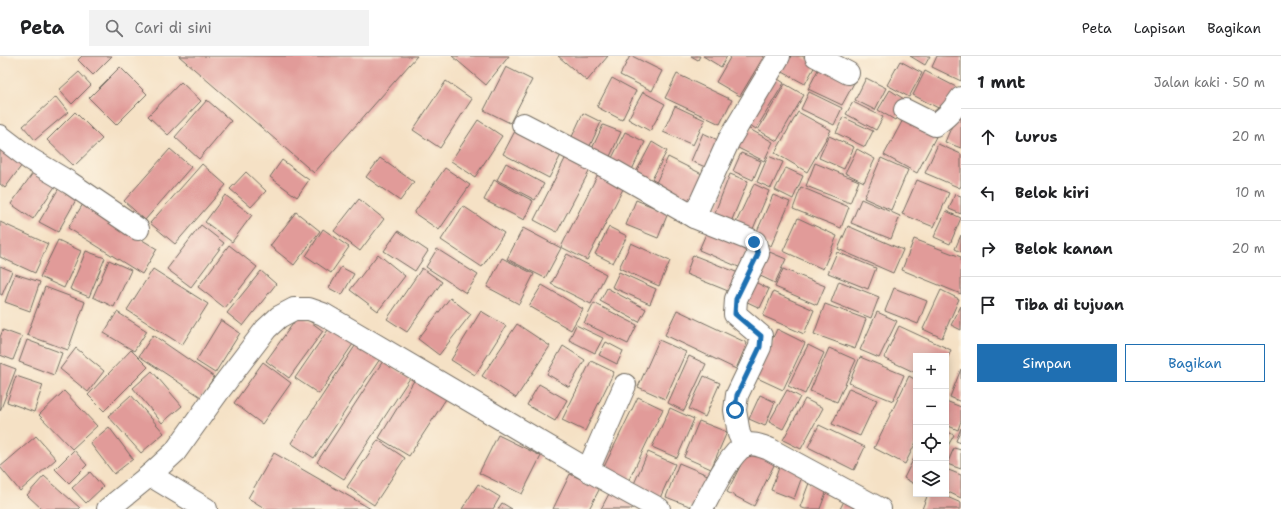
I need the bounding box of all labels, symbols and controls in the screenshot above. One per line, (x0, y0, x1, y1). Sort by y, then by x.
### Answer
search box (89, 10, 369, 46)
text: Peta (20, 15, 65, 40)
icon: search (103, 17, 125, 39)
text: Cari di sini (135, 18, 212, 38)
text: Peta (1082, 19, 1112, 37)
text: Lapisan (1134, 19, 1185, 37)
text: Bagikan (1207, 19, 1261, 37)
text: 1 mnt (977, 71, 1025, 93)
text: Jalan kaki · 50 m (1154, 74, 1265, 91)
icon: ahead (977, 126, 999, 148)
text: Lurus (1015, 127, 1057, 147)
text: 20 m (1232, 128, 1265, 145)
icon: left (977, 182, 999, 204)
text: Belok kiri (1015, 183, 1089, 203)
text: 10 m (1235, 184, 1265, 201)
route end (745, 233, 763, 251)
icon: right (977, 238, 999, 260)
text: Belok kanan (1015, 239, 1113, 259)
text: 20 m (1232, 240, 1265, 257)
icon: arrive (977, 294, 999, 316)
text: Tiba di tujuan (1015, 295, 1124, 315)
button: Simpan (977, 344, 1117, 382)
button: Bagikan (1125, 344, 1265, 382)
map controls (913, 353, 949, 497)
button: + (913, 353, 949, 389)
button: − (913, 389, 949, 425)
route start (726, 401, 744, 419)
button: locate (913, 425, 949, 461)
button: layers (913, 461, 949, 497)

